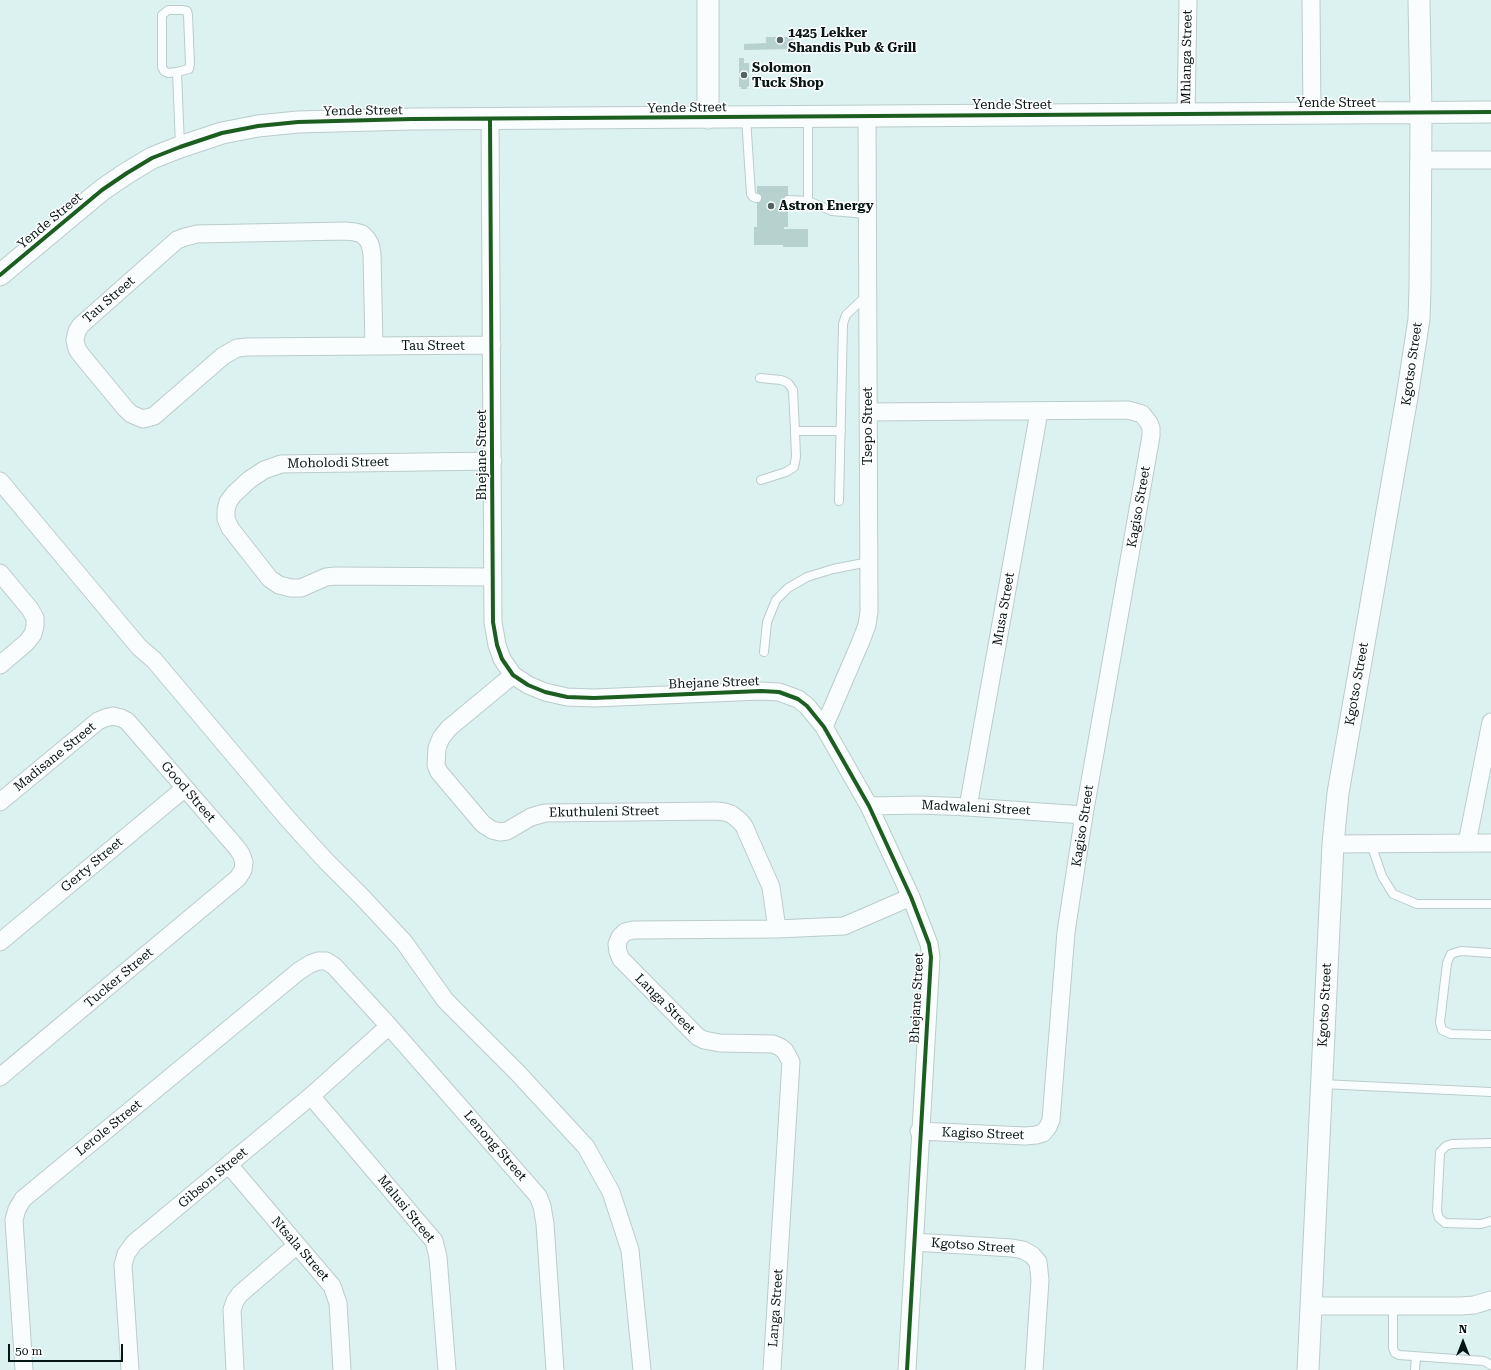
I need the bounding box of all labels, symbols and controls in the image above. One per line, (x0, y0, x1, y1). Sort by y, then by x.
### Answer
street label: Mhlanga Street (1178, 9, 1196, 105)
place label: 1425 Lekker Shandis Pub & Grill (788, 25, 916, 56)
marker: 1425 Lekker Shandis Pub & Grill (775, 35, 785, 45)
place label: Solomon Tuck Shop (752, 60, 824, 91)
marker: Solomon Tuck Shop (739, 70, 749, 80)
street label: Yende Street (1296, 95, 1376, 111)
street label: Yende Street (972, 97, 1052, 113)
street label: Yende Street (647, 100, 727, 116)
street label: Yende Street (323, 103, 403, 119)
street label: Yende Street (15, 189, 85, 253)
place label: Astron Energy (779, 198, 874, 214)
marker: Astron Energy (766, 201, 776, 211)
street label: Tau Street (80, 273, 138, 327)
street label: Kgotso Street (1398, 321, 1426, 407)
street label: Tau Street (401, 338, 465, 354)
street label: Tsepo Street (860, 387, 876, 465)
street label: Bhejane Street (474, 409, 490, 501)
street label: Moholodi Street (287, 454, 389, 472)
street label: Kagiso Street (1124, 465, 1154, 549)
street label: Musa Street (990, 571, 1018, 647)
street label: Kgotso Street (1342, 641, 1372, 727)
street label: Bhejane Street (668, 674, 760, 692)
street label: Madisane Street (11, 719, 99, 795)
street label: Good Street (157, 758, 219, 826)
street label: Kagiso Street (1069, 784, 1097, 868)
street label: Madwaleni Street (921, 797, 1031, 819)
street label: Ekuthuleni Street (549, 803, 659, 821)
street label: Gerty Street (58, 835, 126, 895)
street label: Tucker Street (81, 945, 157, 1011)
street label: Bhejane Street (907, 952, 927, 1044)
street label: Kgotso Street (1315, 963, 1335, 1047)
street label: Langa Street (632, 971, 698, 1037)
street label: Lerole Street (73, 1097, 145, 1159)
street label: Lenong Street (460, 1108, 530, 1184)
street label: Kagiso Street (941, 1125, 1025, 1143)
street label: Gibson Street (175, 1145, 251, 1211)
street label: Malusi Street (374, 1172, 438, 1246)
street label: Ntsala Street (268, 1214, 332, 1284)
street label: Kgotso Street (931, 1235, 1015, 1257)
street label: Langa Street (765, 1268, 787, 1348)
north arrow (1443, 1322, 1483, 1362)
text: N (1459, 1323, 1467, 1336)
scale bar (10, 1336, 125, 1362)
text: 50 m (15, 1344, 42, 1358)

